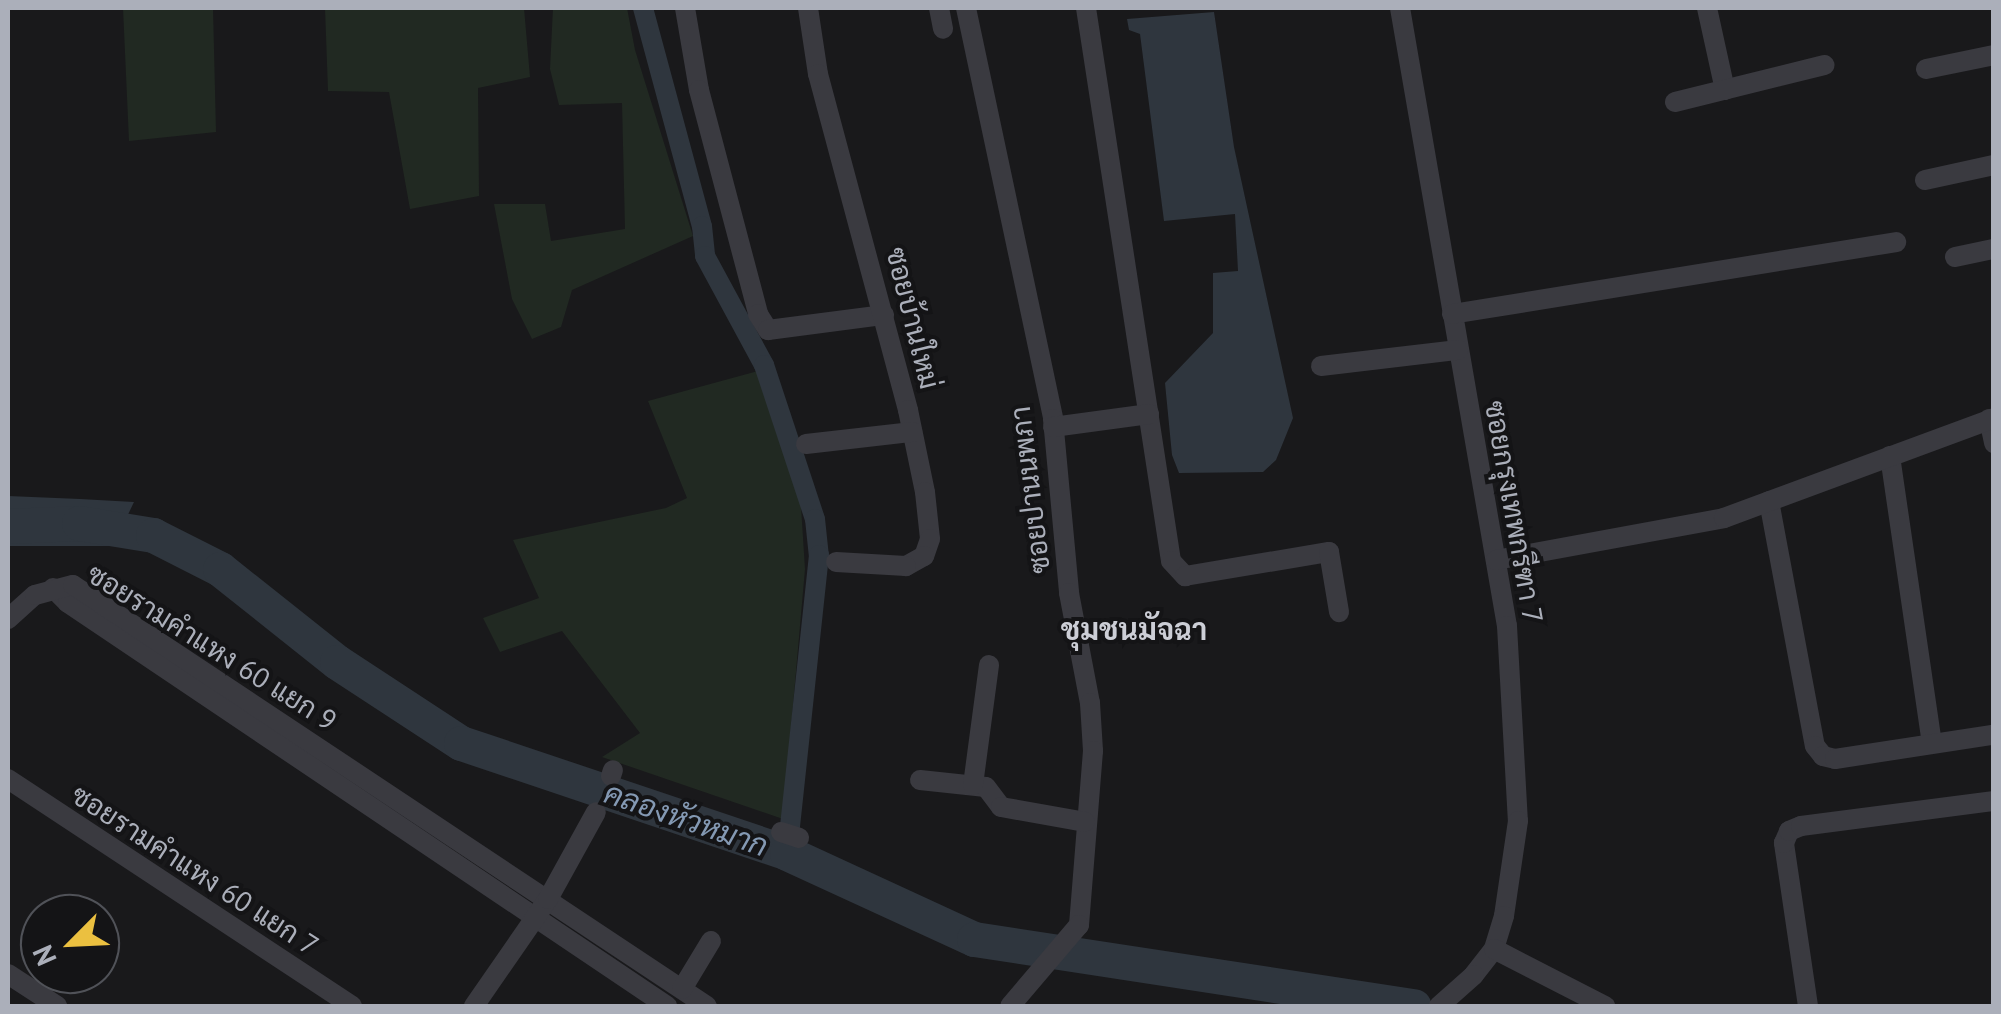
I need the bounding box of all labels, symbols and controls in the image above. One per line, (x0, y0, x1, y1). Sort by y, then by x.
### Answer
street label: ซอยบ้านใหม่ (879, 244, 947, 392)
street label: ซอยกรุงเทพกรีฑา 7 (1478, 398, 1550, 626)
street label: ซอยปานนพภา (1003, 404, 1057, 576)
street label: ซอยรามคำแหง 60 แยก 9 (81, 557, 343, 737)
district label: ชุมชนมัจฉา (1061, 611, 1207, 647)
water label: คลองหัวหมาก (600, 774, 772, 864)
street label: ซอยรามคำแหง 60 แยก 7 (65, 778, 325, 962)
north arrow (20, 894, 120, 994)
text: N (23, 940, 65, 972)

